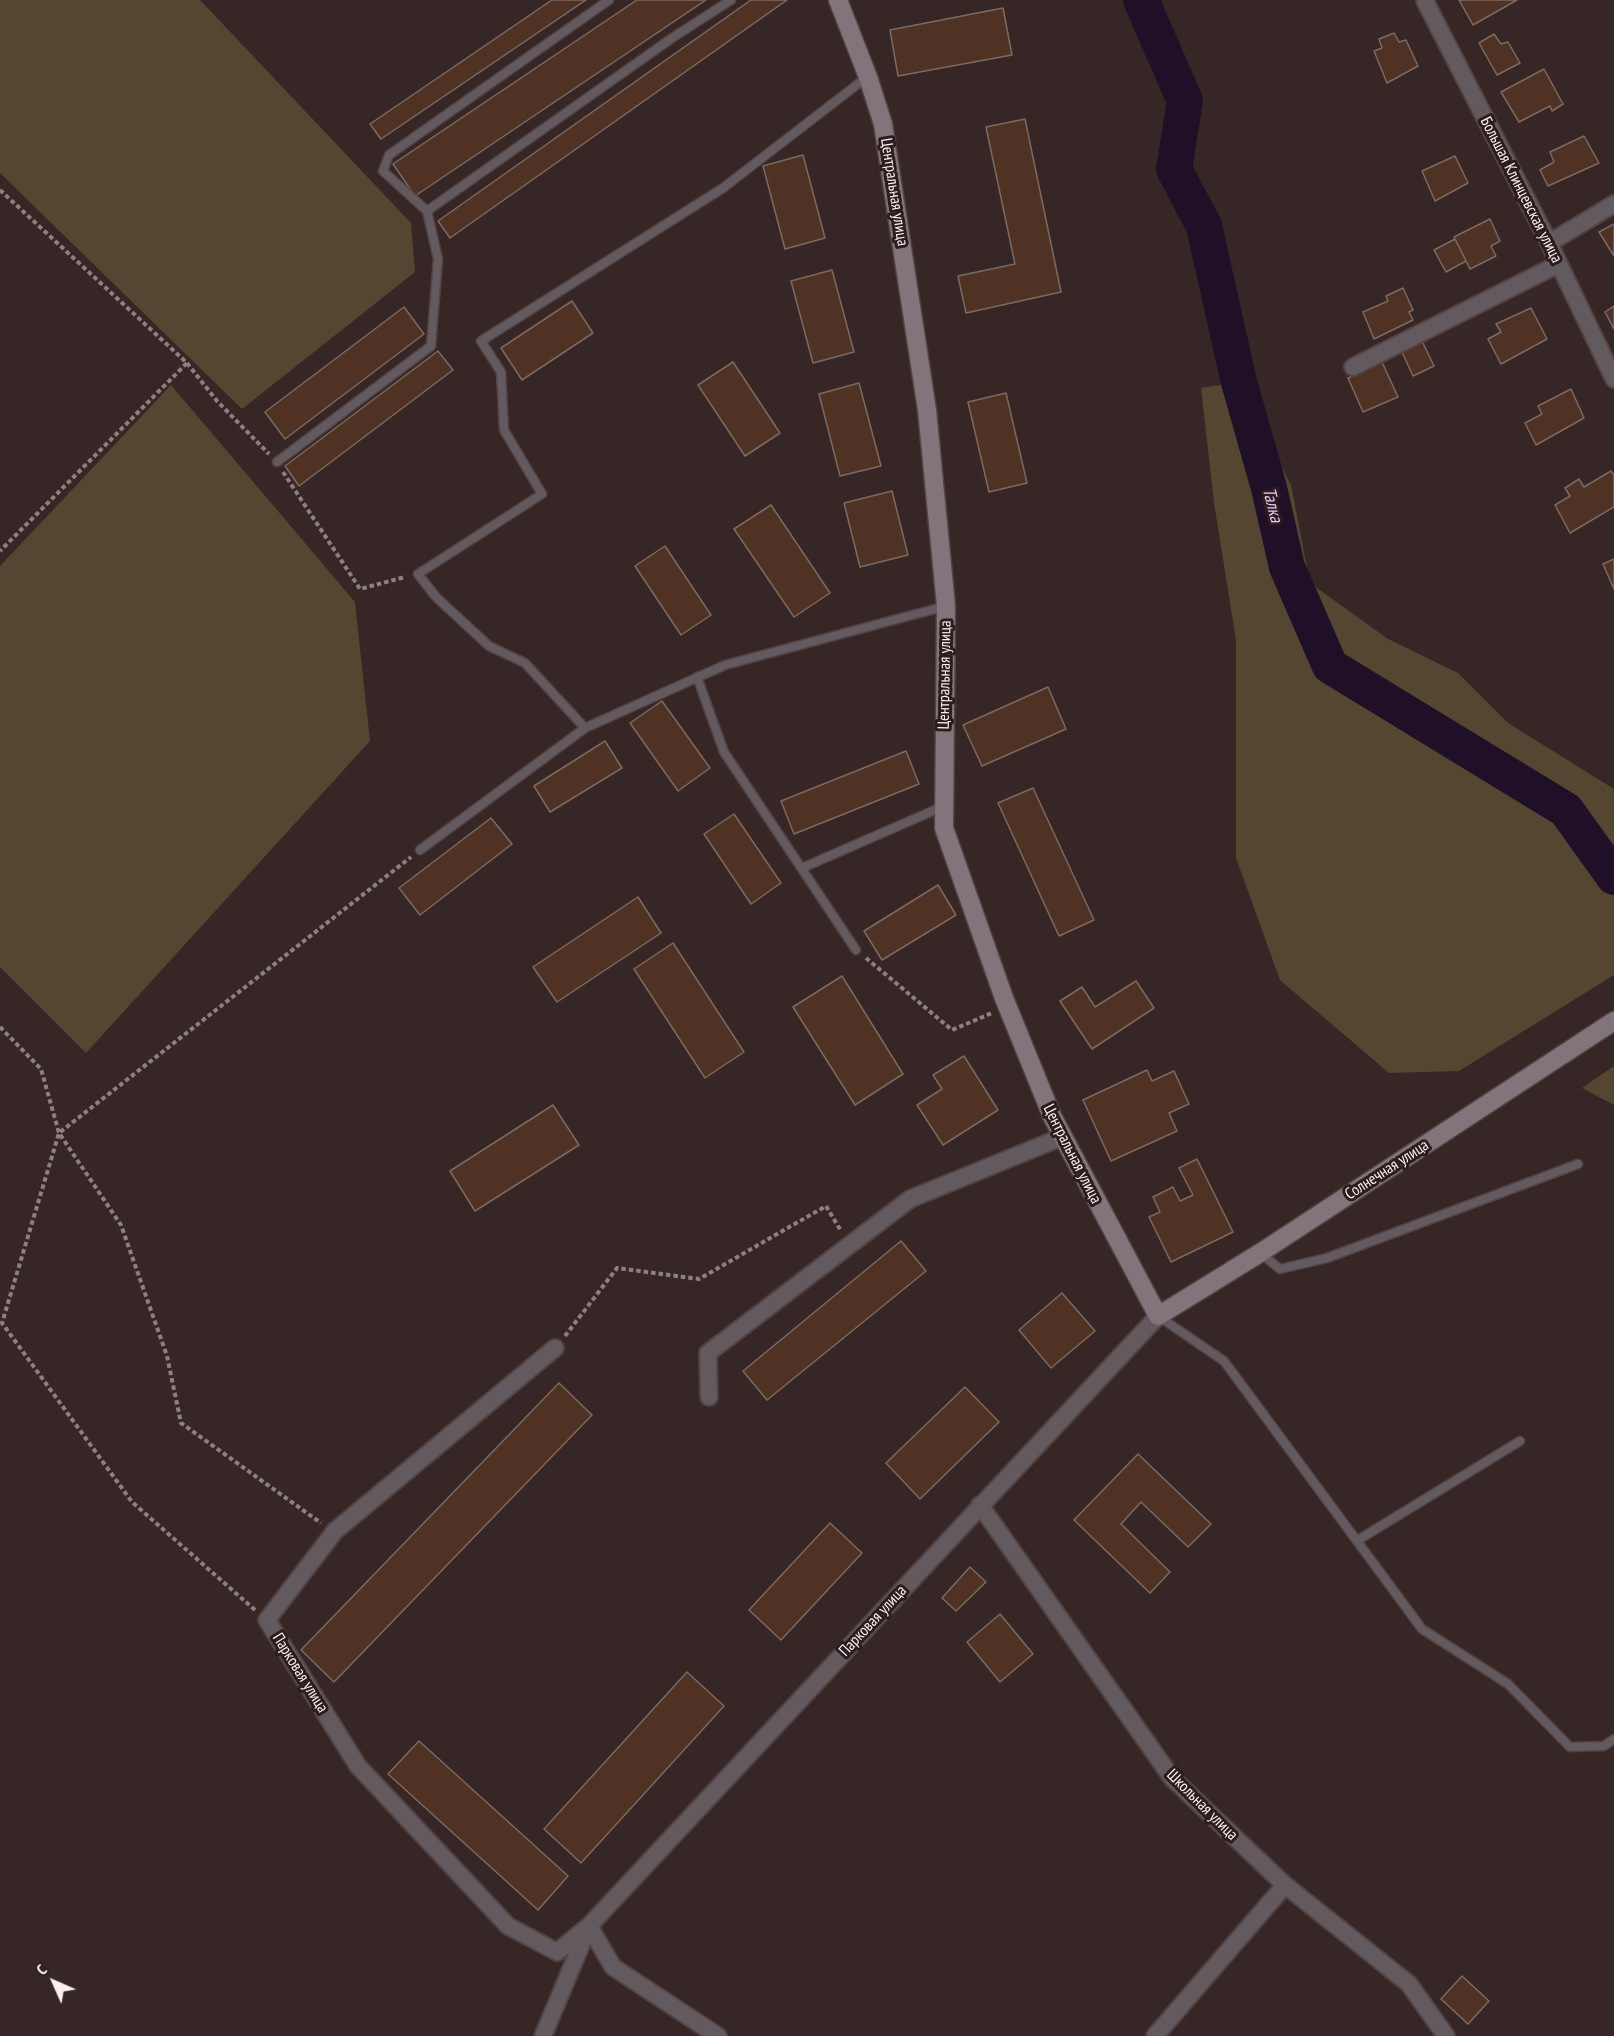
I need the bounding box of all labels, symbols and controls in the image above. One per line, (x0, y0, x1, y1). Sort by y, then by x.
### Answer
street label: Большая Клинцевская улица (1476, 114, 1566, 266)
street label: Центральная улица (876, 137, 912, 247)
water label: Талка (1257, 485, 1287, 525)
street label: Центральная улица (934, 620, 956, 730)
street label: Центральная улица (1039, 1101, 1105, 1207)
street label: Солнечная улица (1342, 1136, 1432, 1204)
street label: Парковая улица (835, 1582, 911, 1660)
street label: Парковая улица (268, 1630, 332, 1716)
street label: Школьная улица (1163, 1766, 1241, 1844)
north arrow (24, 1952, 84, 2012)
text: С (32, 1960, 51, 1979)

